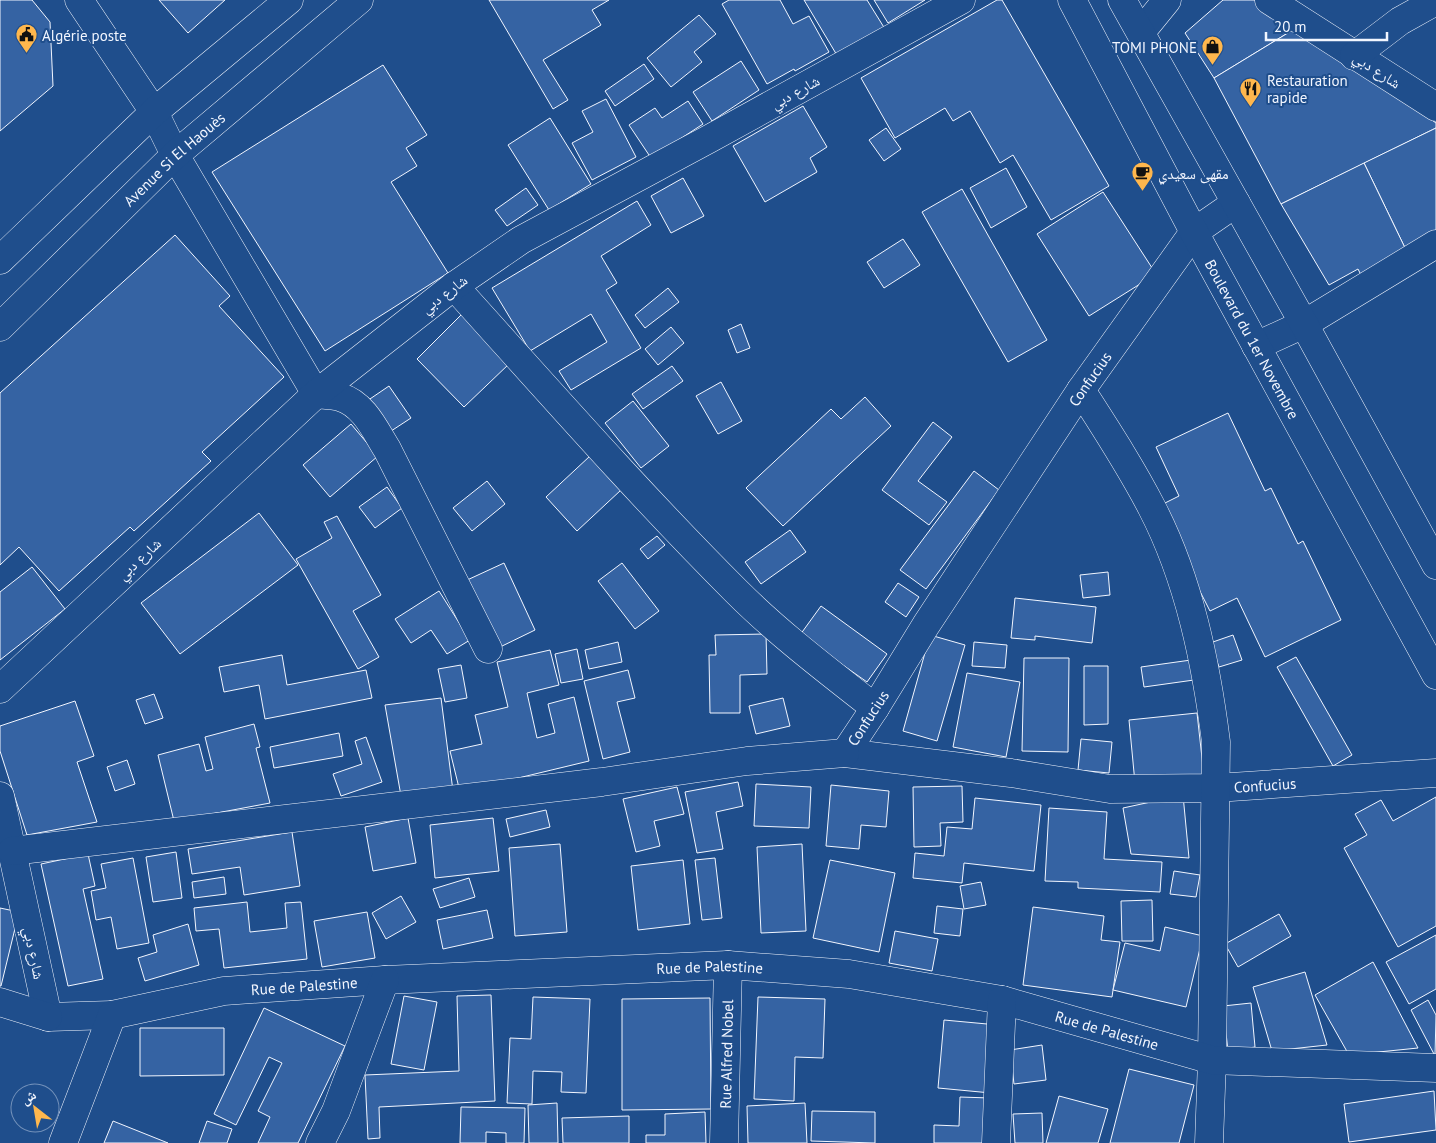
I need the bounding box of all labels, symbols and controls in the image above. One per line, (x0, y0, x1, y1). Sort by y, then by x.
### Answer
scale bar (1266, 10, 1387, 42)
text: 20 m (1274, 17, 1307, 36)
public building icon: Algérie poste (14, 23, 38, 54)
place label: Algérie poste (42, 26, 127, 45)
shop icon: TOMI PHONE (1201, 35, 1225, 66)
place label: TOMI PHONE (1112, 38, 1197, 57)
street label: شارع دبي (1348, 48, 1405, 95)
street label: شارع دبي (767, 71, 824, 116)
place label: Restauration rapide (1267, 71, 1348, 107)
restaurant icon: Restauration rapide (1239, 77, 1263, 108)
street label: Avenue Si El Haouès (119, 108, 229, 210)
cafe icon: مقهى سعيدي (1130, 161, 1154, 192)
place label: مقهى سعيدي (1158, 164, 1229, 185)
street label: Boulevard du 1er Novembre (1201, 256, 1304, 422)
street label: شارع دبي (417, 270, 473, 320)
street label: Confucius (1064, 348, 1116, 410)
street label: شارع دبي (113, 534, 167, 586)
street label: Confucius (843, 687, 893, 749)
street label: Confucius (1233, 773, 1297, 796)
street label: شارع دبي (16, 925, 49, 982)
street label: Rue de Palestine (656, 955, 764, 978)
street label: Rue de Palestine (250, 972, 358, 999)
street label: Rue Alfred Nobel (715, 999, 737, 1109)
street label: Rue de Palestine (1053, 1006, 1161, 1054)
north arrow (10, 1083, 60, 1133)
text: ش (17, 1085, 39, 1108)

